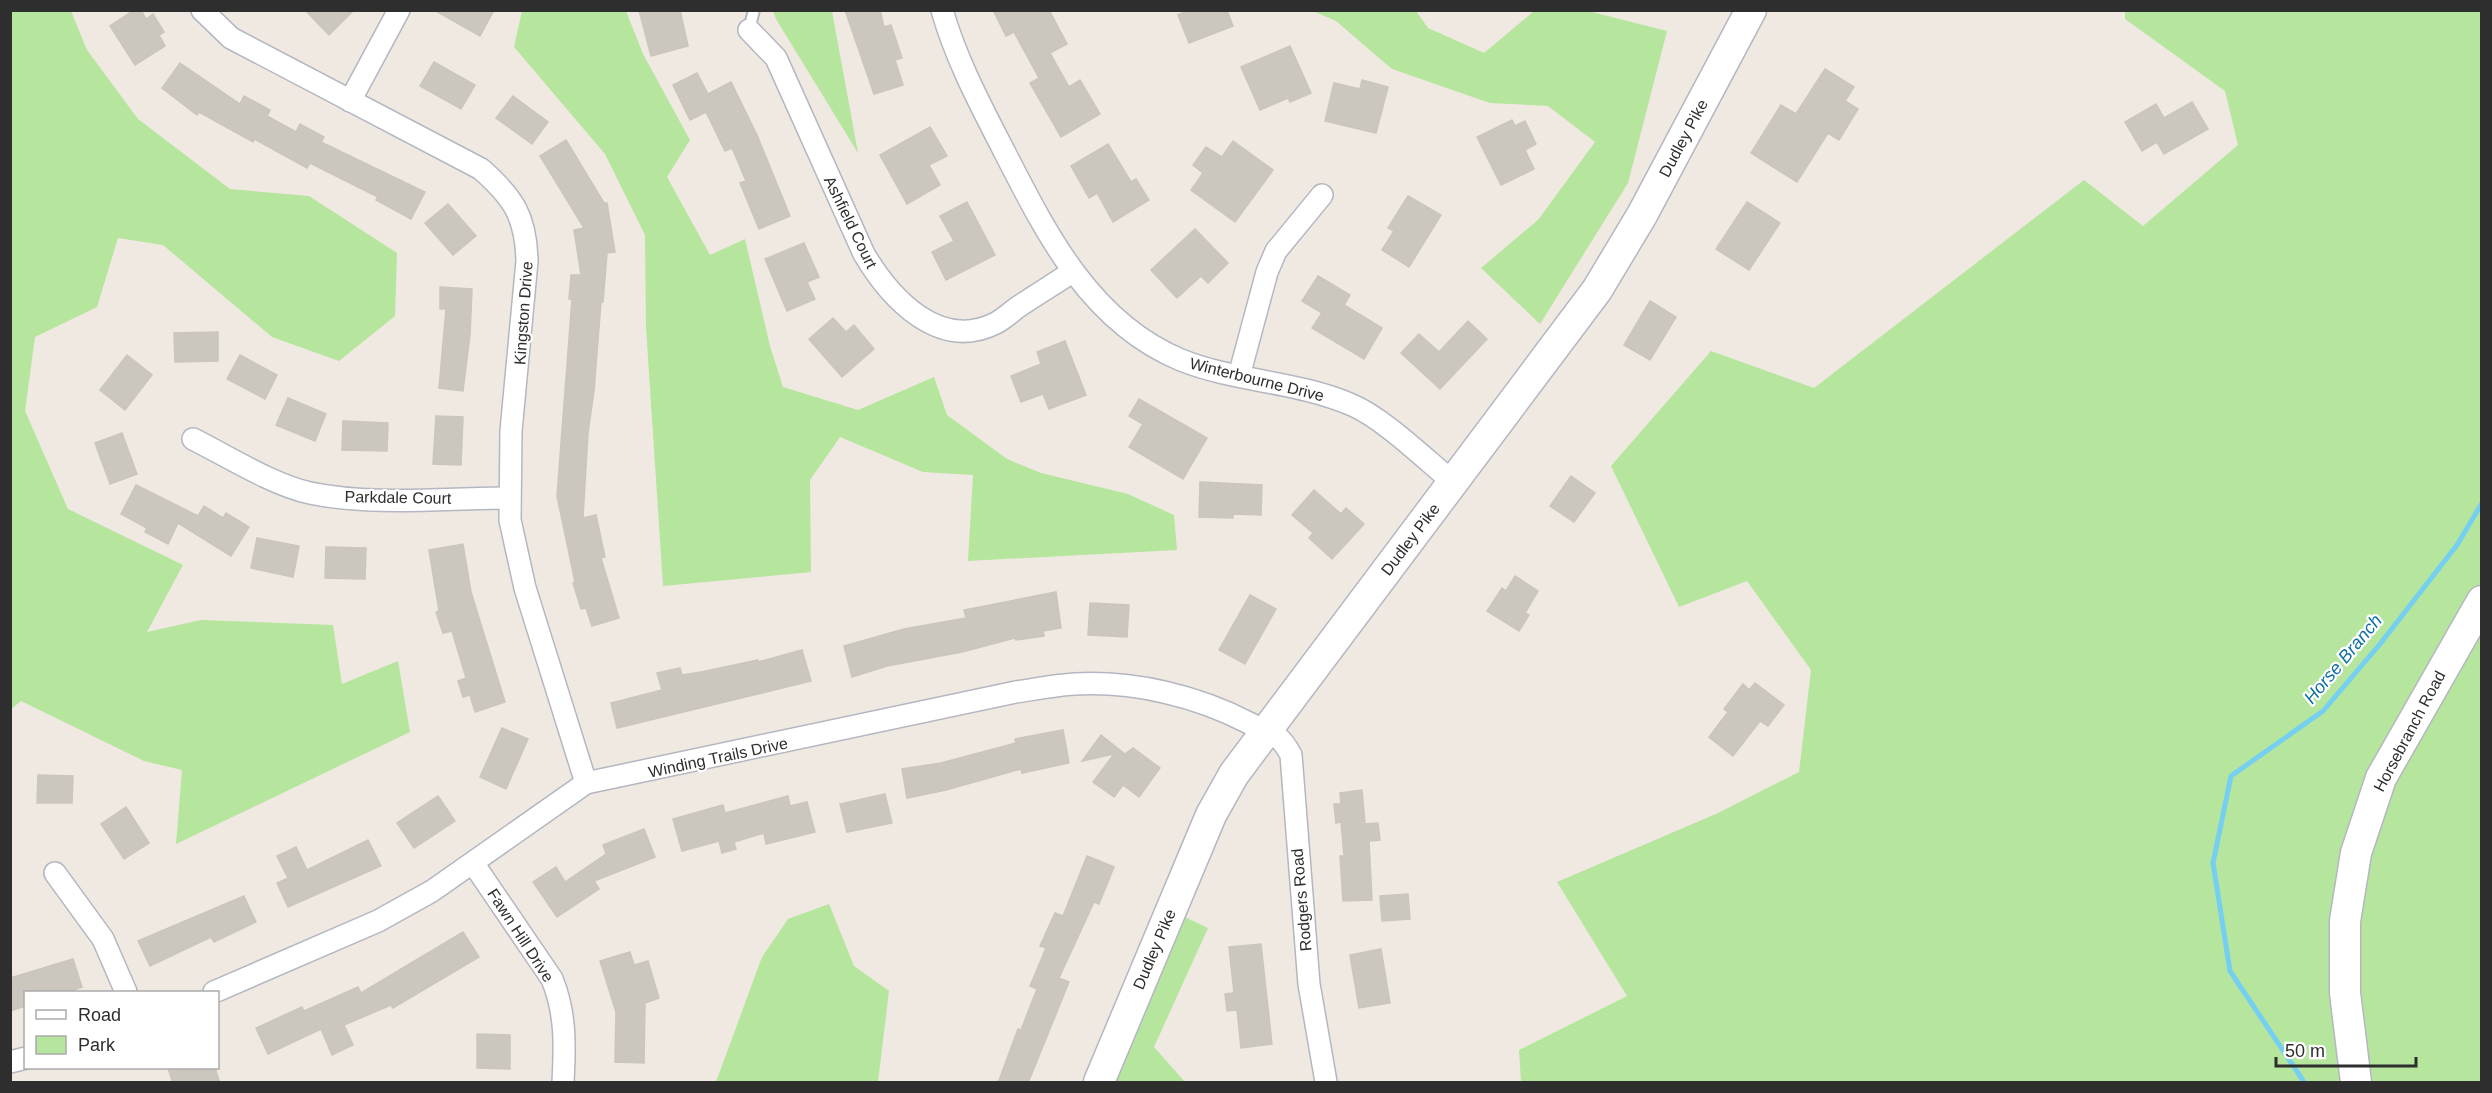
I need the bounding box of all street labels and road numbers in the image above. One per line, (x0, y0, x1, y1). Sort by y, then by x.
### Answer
street label: Dudley Pike (1656, 96, 1711, 180)
street label: Ashfield Court (821, 173, 880, 272)
street label: Kingston Drive (511, 260, 536, 366)
street label: Winterbourne Drive (1188, 355, 1326, 404)
street label: Parkdale Court (344, 488, 452, 507)
street label: Dudley Pike (1378, 500, 1443, 579)
street label: Horsebranch Road (2370, 668, 2448, 795)
street label: Winding Trails Drive (647, 734, 790, 781)
street label: Rodgers Road (1289, 848, 1314, 952)
street label: Fawn Hill Drive (484, 886, 557, 985)
street label: Dudley Pike (1130, 906, 1179, 992)

